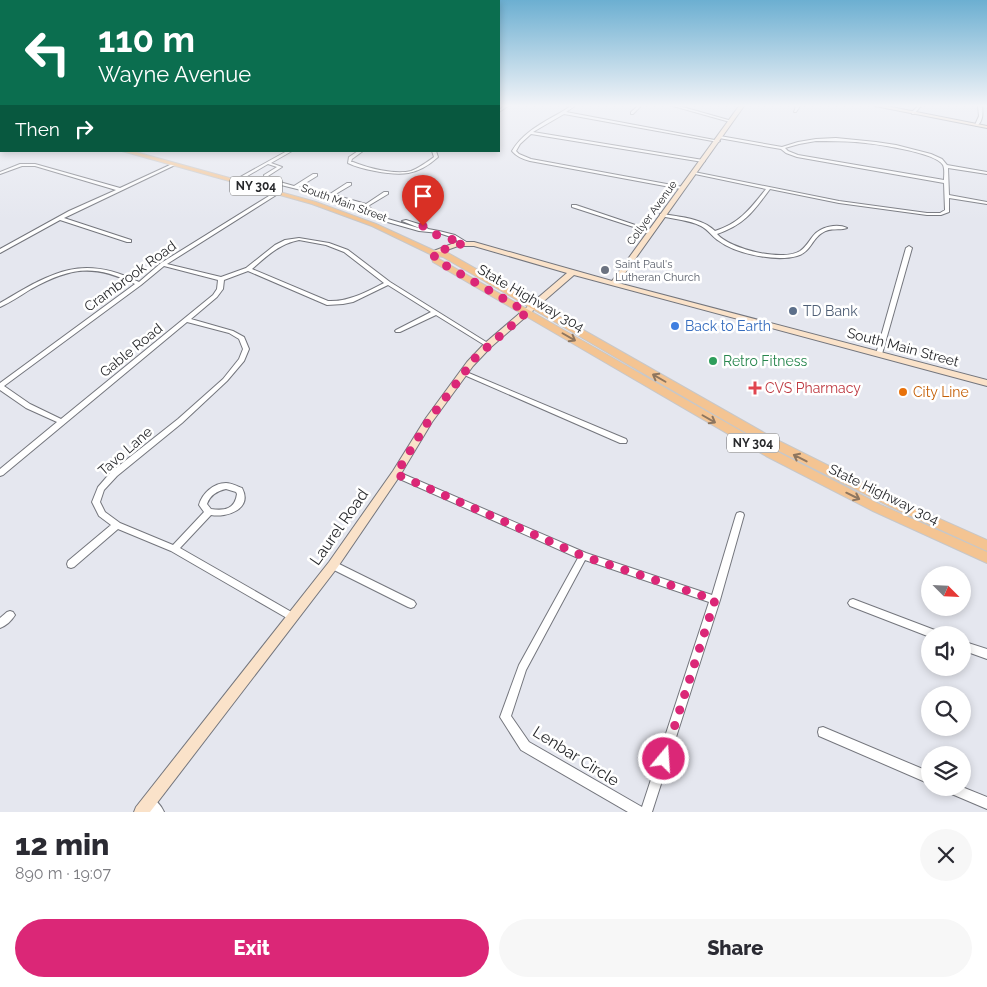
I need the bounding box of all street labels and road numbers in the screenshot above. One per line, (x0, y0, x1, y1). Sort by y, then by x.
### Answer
road number: NY 304 (230, 177, 282, 196)
street label: Collyer Avenue (624, 178, 680, 248)
street label: South Main Street (299, 181, 389, 225)
street label: Crambrook Road (81, 237, 179, 315)
street label: State Highway 304 (475, 261, 587, 335)
street label: Gable Road (97, 320, 165, 380)
street label: South Main Street (845, 324, 961, 370)
street label: Tavo Lane (95, 423, 155, 479)
road number: NY 304 (727, 433, 779, 452)
street label: State Highway 304 (827, 460, 942, 528)
street label: Laurel Road (306, 485, 372, 569)
street label: Lenbar Circle (529, 722, 623, 790)

